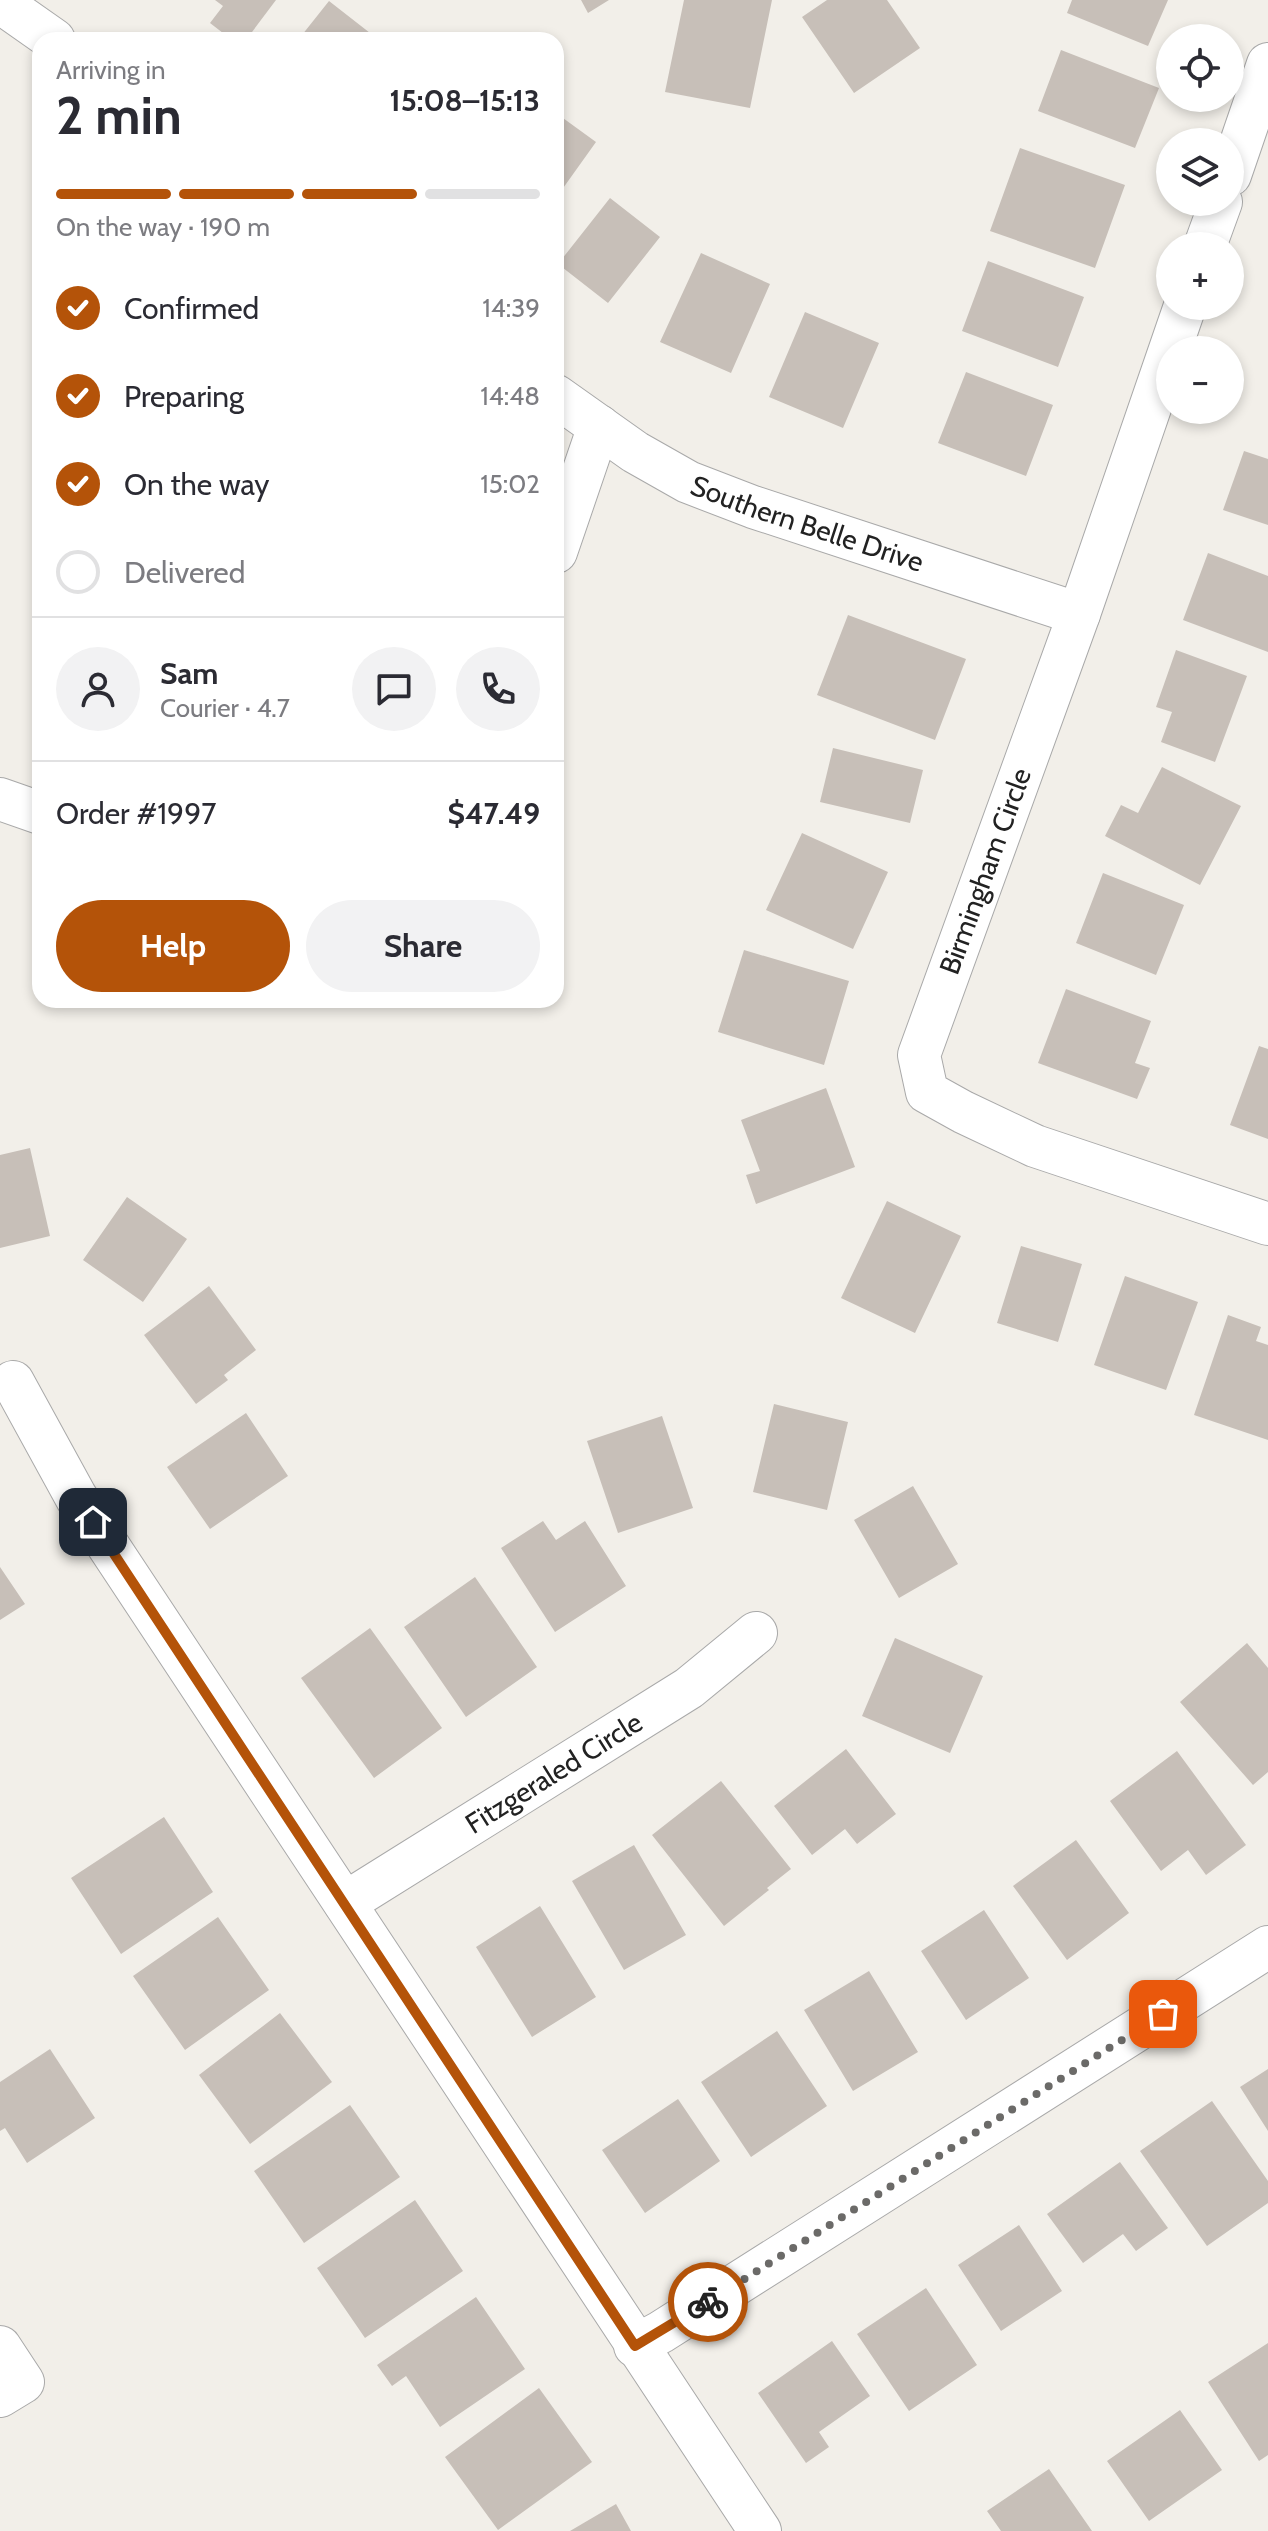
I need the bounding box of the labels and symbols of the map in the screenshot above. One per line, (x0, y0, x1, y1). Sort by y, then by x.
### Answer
street label: Southern Belle Drive (686, 468, 928, 579)
street label: Birmingham Circle (932, 763, 1038, 979)
pin (59, 1488, 127, 1556)
street label: Fitzgeraled Circle (459, 1705, 648, 1841)
pin (1129, 1980, 1197, 2048)
courier (668, 2262, 748, 2342)

